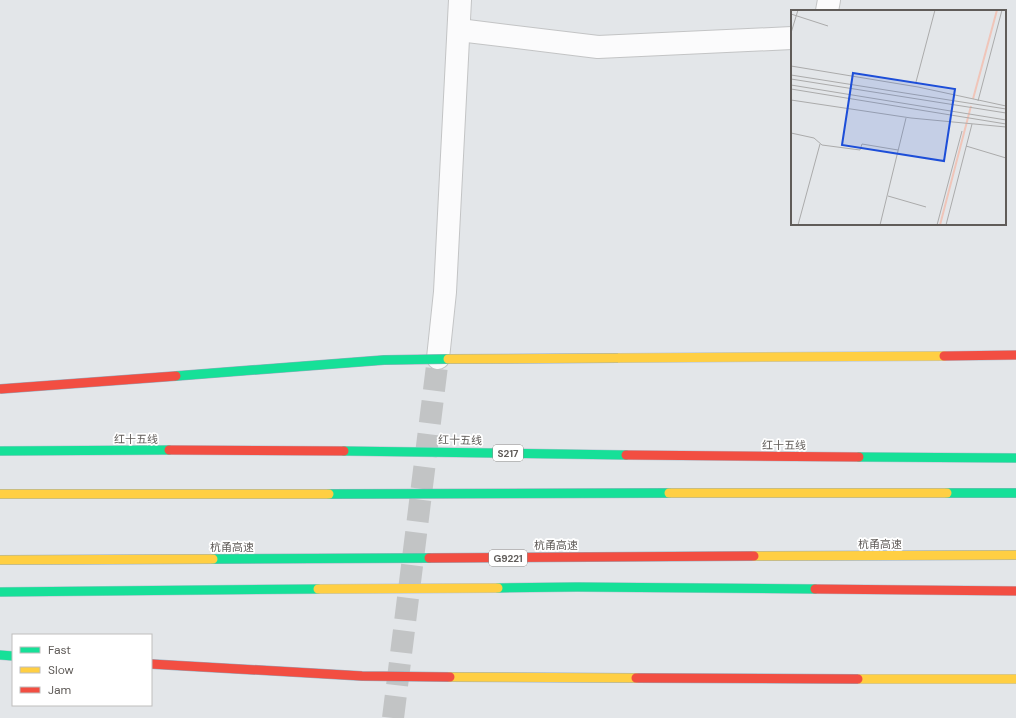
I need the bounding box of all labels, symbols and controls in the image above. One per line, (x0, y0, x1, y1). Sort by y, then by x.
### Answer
inset map (791, 10, 1006, 225)
street label: 红十五线 (114, 432, 158, 446)
street label: 红十五线 (438, 433, 482, 447)
street label: 红十五线 (762, 438, 806, 452)
road number: S217 (493, 445, 523, 461)
street label: 杭甬高速 (858, 537, 902, 551)
street label: 杭甬高速 (534, 538, 578, 552)
street label: 杭甬高速 (210, 540, 254, 554)
road number: G9221 (489, 550, 527, 566)
legend (12, 634, 152, 706)
text: Fast (48, 642, 71, 658)
text: Slow (48, 662, 74, 678)
text: Jam (48, 682, 71, 698)

